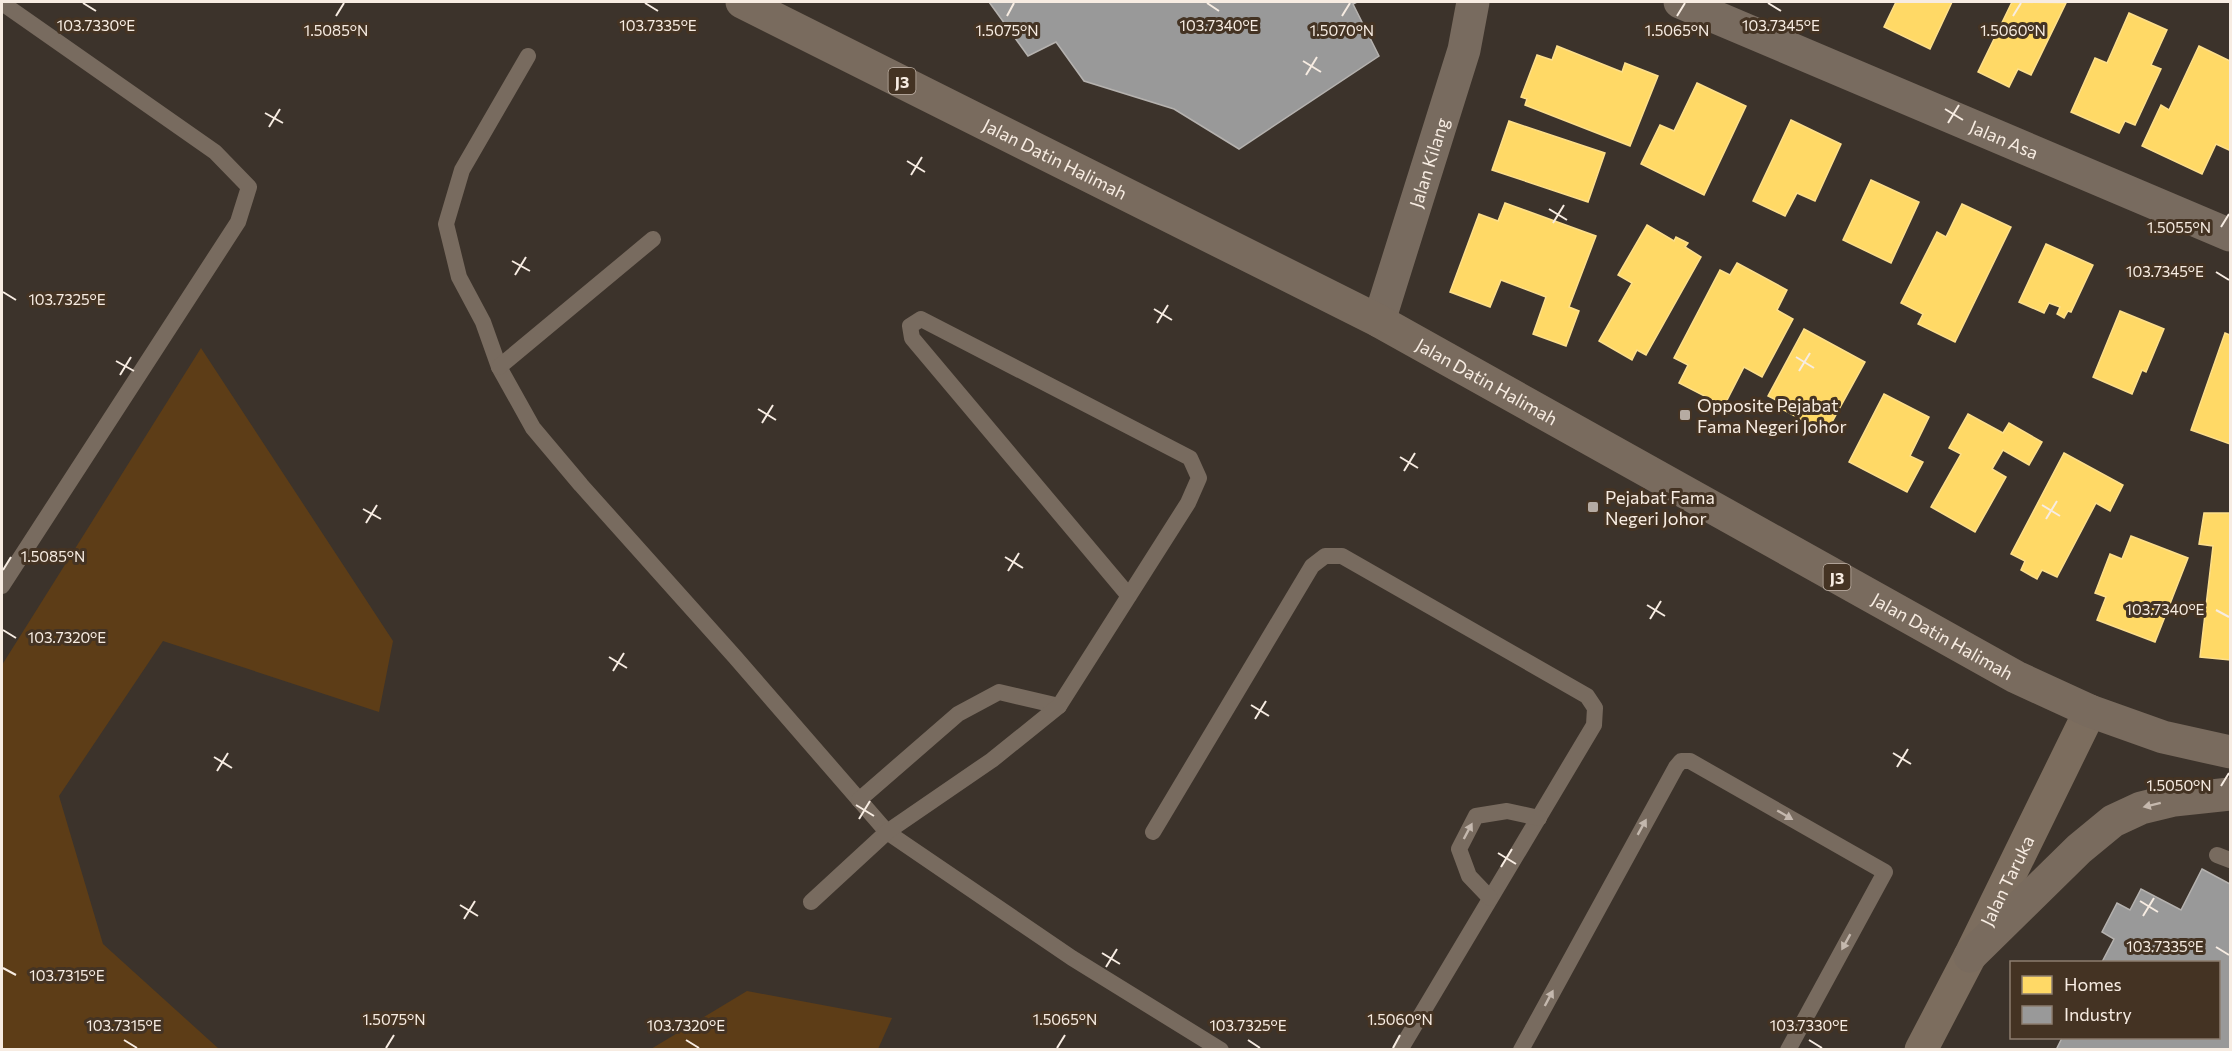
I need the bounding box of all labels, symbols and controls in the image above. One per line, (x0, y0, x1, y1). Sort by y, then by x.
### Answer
text: 103.7330°E (57, 16, 135, 34)
text: 103.7335°E (619, 16, 697, 34)
text: 103.7340°E (1179, 16, 1259, 34)
text: 103.7345°E (1742, 16, 1820, 34)
text: 1.5085°N (304, 21, 368, 39)
text: 1.5075°N (975, 21, 1039, 39)
text: 1.5070°N (1310, 21, 1374, 39)
text: 1.5065°N (1645, 21, 1709, 39)
text: 1.5060°N (1980, 21, 2046, 39)
road number: J3 (888, 68, 916, 94)
street label: Jalan Datin Halimah (979, 113, 1131, 204)
street label: Jalan Kilang (1404, 115, 1453, 210)
street label: Jalan Asa (1966, 115, 2042, 164)
text: 1.5055°N (2147, 218, 2211, 236)
text: 103.7345°E (2126, 262, 2204, 280)
text: 103.7325°E (28, 290, 106, 308)
street label: Jalan Datin Halimah (1412, 333, 1561, 430)
place label: Opposite Pejabat Fama Negeri Johor (1697, 394, 1847, 437)
marker: Opposite Pejabat Fama Negeri Johor (1678, 408, 1692, 422)
place label: Pejabat Fama Negeri Johor (1605, 486, 1715, 529)
marker: Pejabat Fama Negeri Johor (1586, 500, 1600, 514)
text: 1.5085°N (21, 547, 85, 565)
road number: J3 (1824, 564, 1850, 590)
street label: Jalan Datin Halimah (1868, 588, 2017, 684)
text: 103.7340°E (2125, 600, 2205, 618)
text: 103.7320°E (28, 628, 106, 646)
text: 1.5050°N (2146, 776, 2212, 794)
one-way arrow (2143, 801, 2161, 811)
one-way arrow (1777, 810, 1794, 820)
one-way arrow (1637, 819, 1648, 835)
one-way arrow (1463, 823, 1473, 840)
street label: Jalan Taruka (1975, 832, 2038, 930)
one-way arrow (1841, 934, 1851, 951)
text: 103.7335°E (2126, 937, 2204, 955)
legend (2010, 961, 2220, 1039)
text: 103.7315°E (29, 966, 105, 984)
text: Homes (2064, 973, 2122, 995)
one-way arrow (1544, 989, 1554, 1006)
text: Industry (2064, 1003, 2132, 1025)
text: 1.5075°N (362, 1010, 426, 1028)
text: 1.5065°N (1033, 1010, 1097, 1028)
text: 1.5060°N (1367, 1010, 1433, 1028)
text: 103.7315°E (86, 1016, 162, 1034)
text: 103.7320°E (647, 1016, 725, 1034)
text: 103.7325°E (1209, 1016, 1287, 1034)
text: 103.7330°E (1770, 1016, 1848, 1034)

